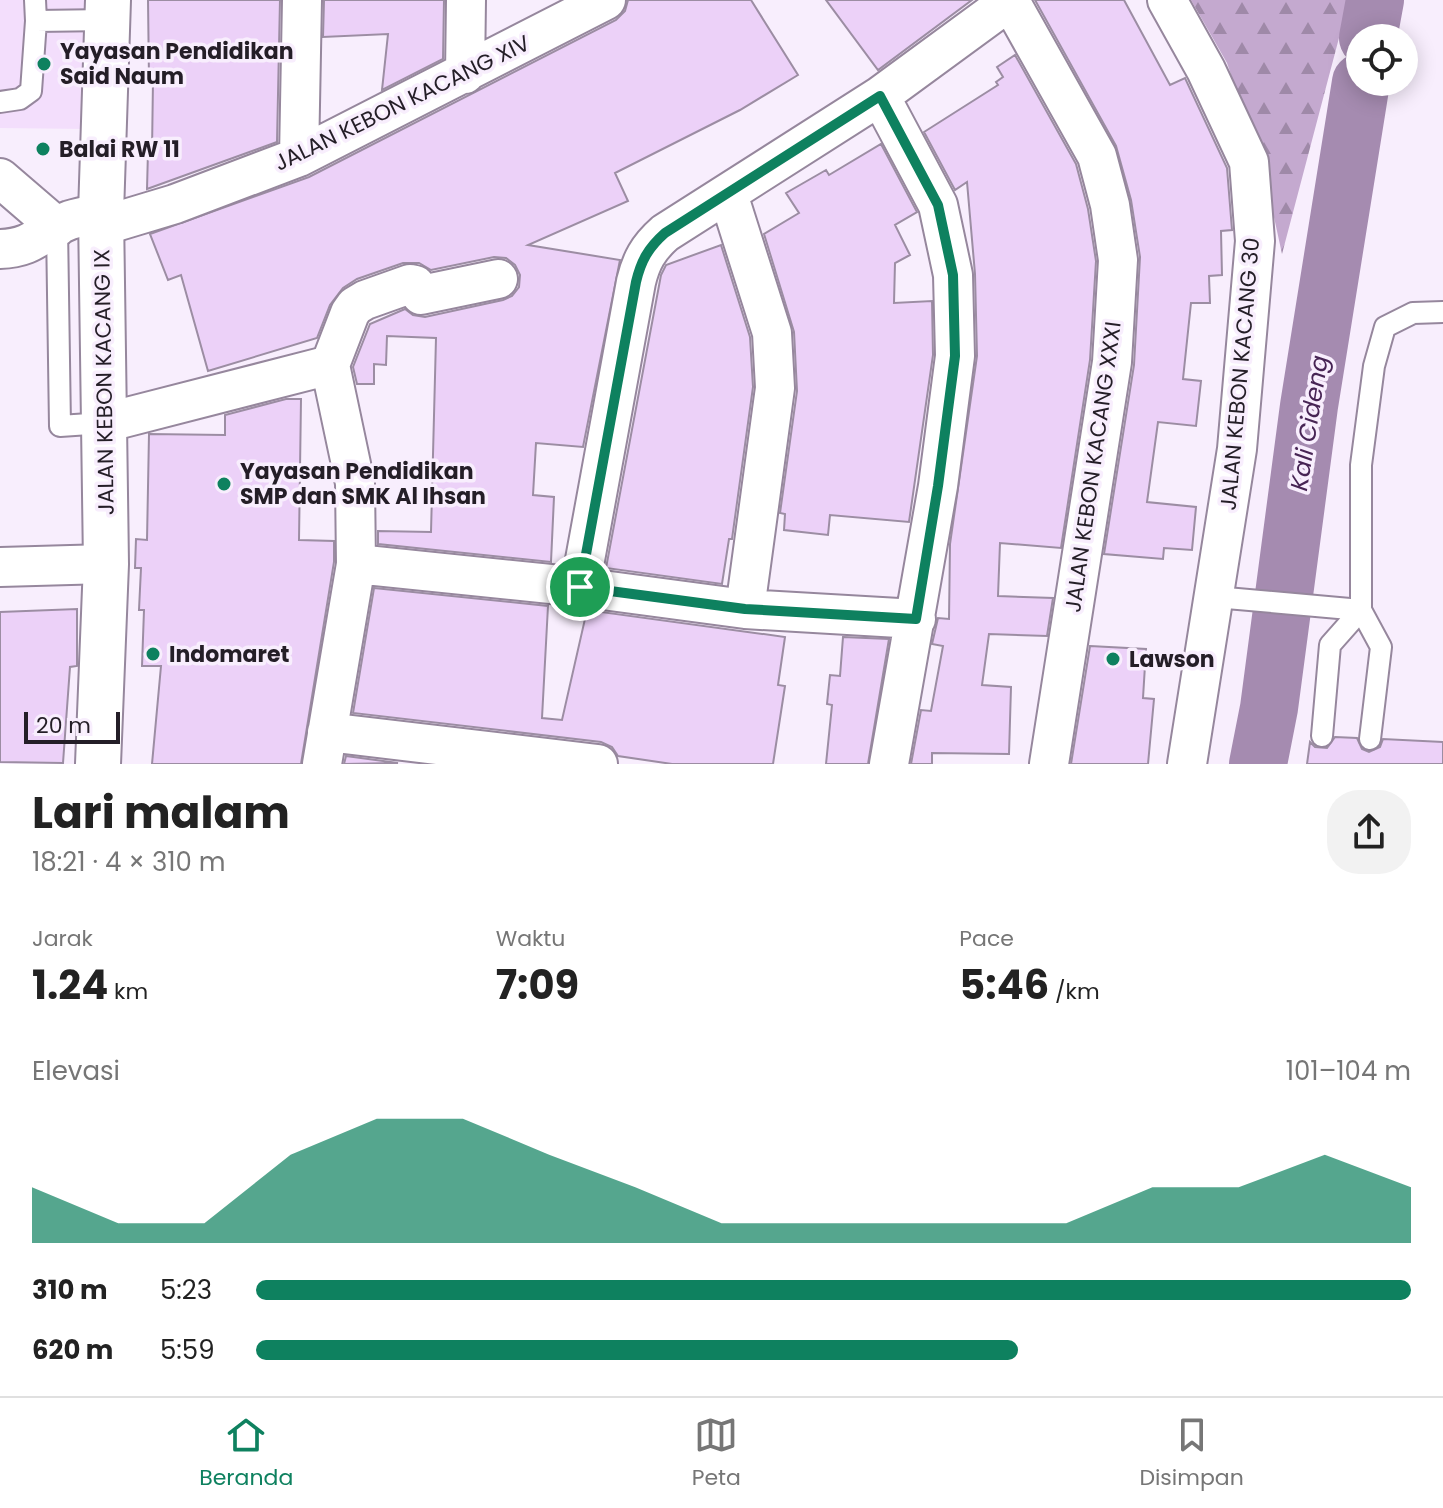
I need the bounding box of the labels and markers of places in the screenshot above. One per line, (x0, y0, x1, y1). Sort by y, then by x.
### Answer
place label: Yayasan Pendidikan Said Naum (60, 36, 294, 92)
marker: Yayasan Pendidikan Said Naum (35, 55, 53, 73)
place label: Balai RW 11 (59, 134, 180, 165)
marker: Balai RW 11 (34, 140, 52, 158)
place label: Yayasan Pendidikan SMP dan SMK Al Ihsan (240, 456, 486, 512)
marker: Yayasan Pendidikan SMP dan SMK Al Ihsan (215, 475, 233, 493)
pin (546, 553, 614, 621)
place label: Indomaret (169, 639, 289, 670)
place label: Lawson (1129, 644, 1215, 675)
marker: Indomaret (144, 645, 162, 663)
marker: Lawson (1104, 650, 1122, 668)

